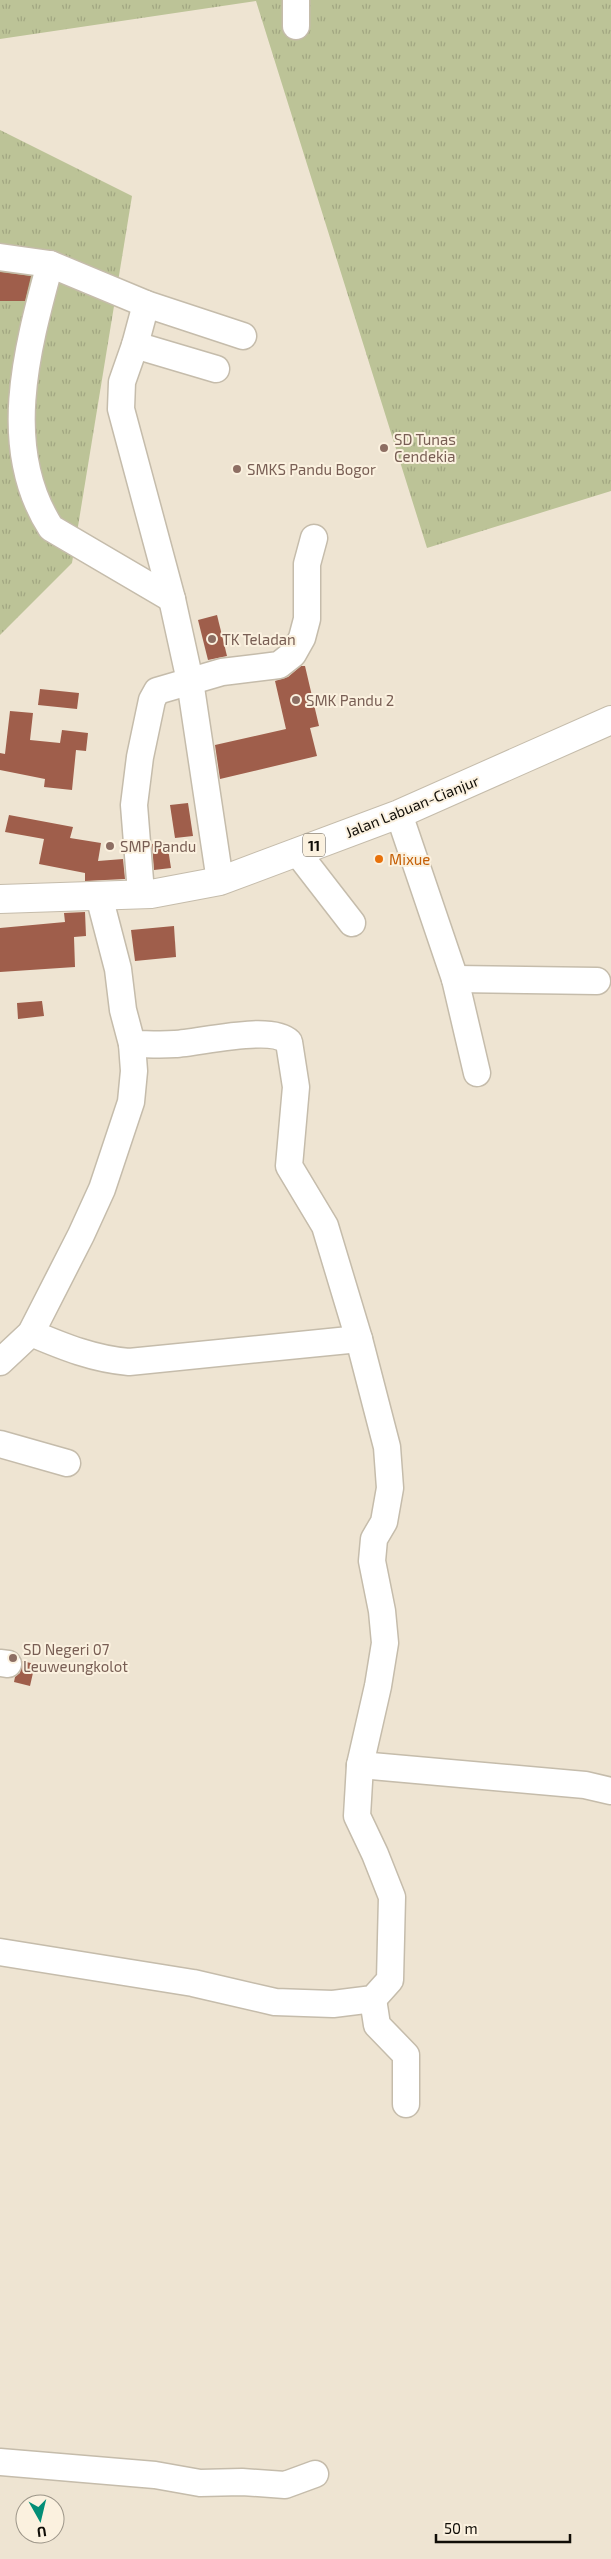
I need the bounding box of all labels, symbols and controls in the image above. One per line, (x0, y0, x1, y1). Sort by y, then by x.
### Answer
place label: SD Tunas Cendekia (394, 430, 456, 465)
marker: SD Tunas Cendekia (378, 442, 390, 454)
place label: SMKS Pandu Bogor (247, 460, 376, 478)
marker: SMKS Pandu Bogor (231, 463, 243, 475)
place label: TK Teladan (222, 630, 296, 648)
marker: TK Teladan (206, 633, 218, 645)
place label: SMK Pandu 2 (306, 691, 394, 709)
marker: SMK Pandu 2 (290, 694, 302, 706)
street label: Jalan Labuan-Cianjur (343, 771, 482, 842)
road number: 11 (303, 834, 325, 856)
place label: SMP Pandu (120, 837, 196, 855)
marker: SMP Pandu (104, 840, 116, 852)
place label: Mixue (389, 850, 430, 868)
marker: Mixue (373, 853, 385, 865)
place label: SD Negeri 07 Leuweungkolot (23, 1640, 128, 1675)
marker: SD Negeri 07 Leuweungkolot (7, 1652, 19, 1664)
north arrow (15, 2494, 65, 2544)
scale bar (436, 2512, 570, 2544)
text: 50 m (444, 2519, 478, 2537)
text: U (36, 2523, 48, 2541)

